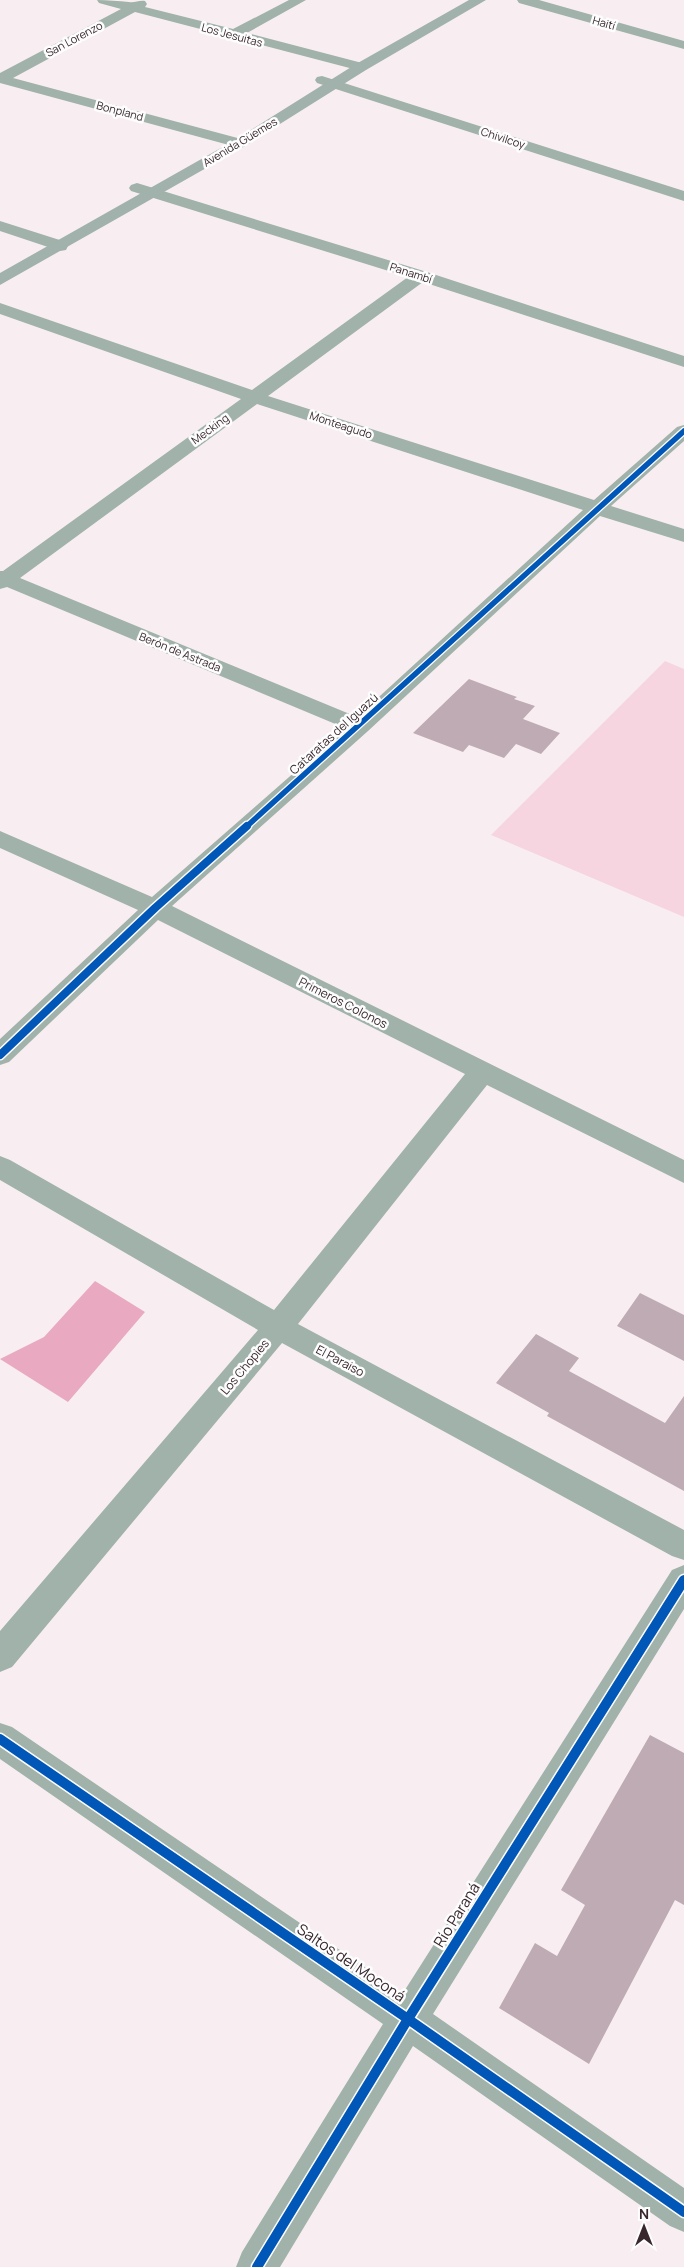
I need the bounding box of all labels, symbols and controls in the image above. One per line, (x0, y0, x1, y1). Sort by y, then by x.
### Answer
street label: Haití (591, 12, 618, 33)
street label: San Lorenzo (43, 17, 105, 60)
street label: Los Jesuitas (200, 19, 265, 50)
street label: Bonpland (95, 97, 145, 124)
street label: Avenida Güemes (200, 113, 280, 170)
street label: Chivilcoy (479, 123, 527, 152)
street label: Panambí (388, 259, 435, 287)
street label: Monteagudo (308, 407, 375, 442)
street label: Mecking (188, 410, 231, 447)
street label: Berón de Astrada (137, 628, 223, 675)
street label: Cataratas del Iguazú (286, 689, 382, 778)
street label: Primeros Colonos (296, 973, 391, 1032)
street label: Los Chopies (216, 1335, 273, 1398)
street label: El Paraiso (313, 1341, 367, 1380)
street label: Río Paraná (428, 1878, 485, 1951)
street label: Saltos del Moconá (293, 1919, 410, 2007)
north arrow (619, 2202, 669, 2252)
text: N (639, 2204, 649, 2223)

